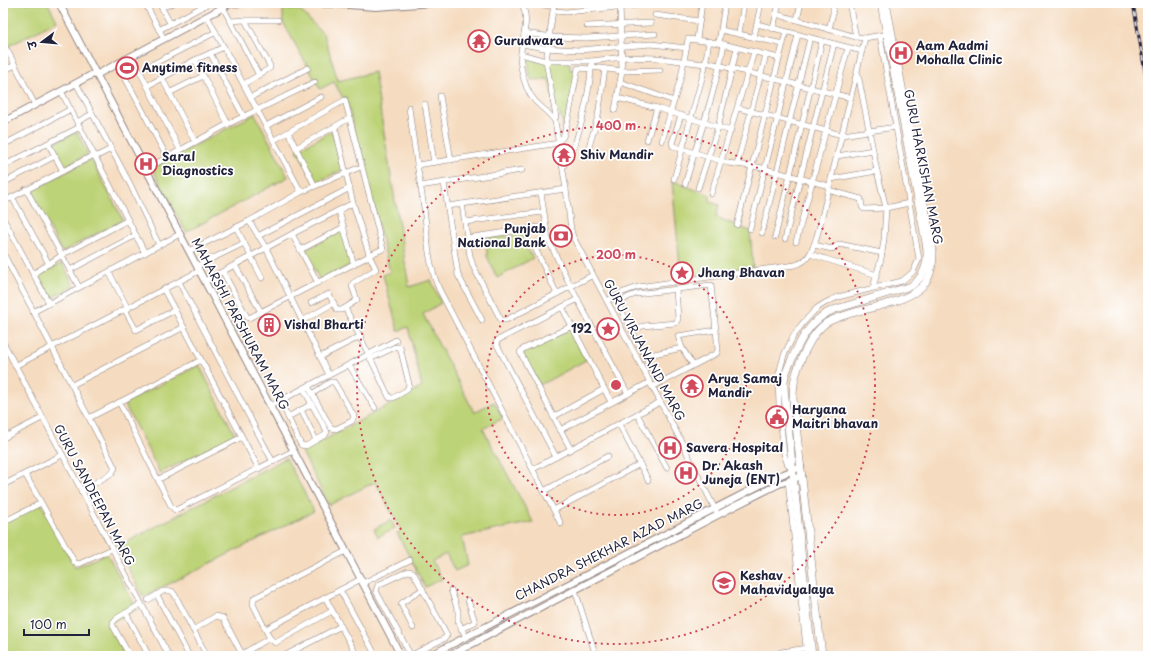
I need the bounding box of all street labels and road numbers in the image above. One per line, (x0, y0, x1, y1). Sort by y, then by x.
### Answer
street label: GURU HARKISHAN MARG (900, 88, 948, 246)
street label: MAHARSHI PARSHURAM MARG (188, 234, 294, 413)
street label: GURU VIRJANAND MARG (600, 275, 690, 424)
street label: GURU SANDEEPAN MARG (50, 421, 140, 568)
street label: CHANDRA SHEKHAR AZAD MARG (511, 494, 706, 605)

